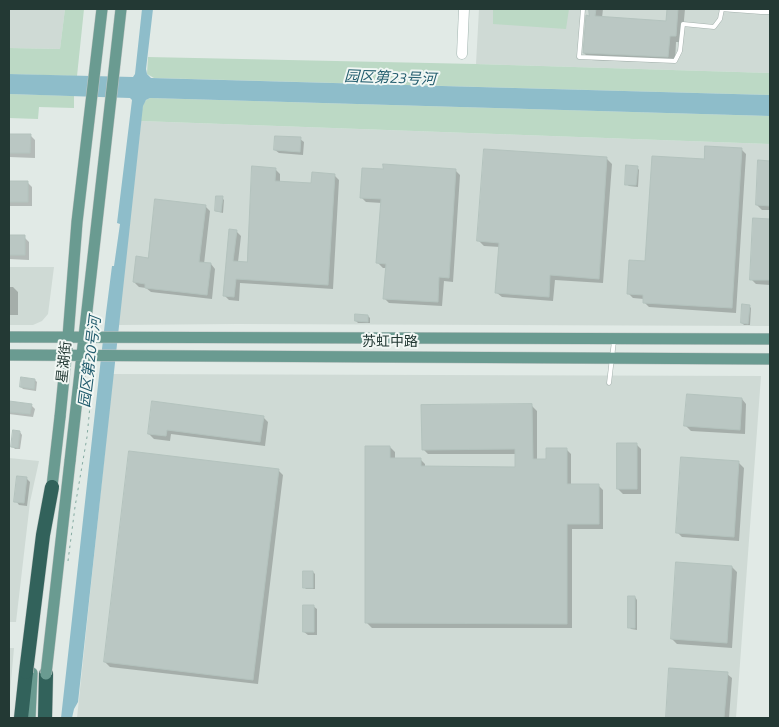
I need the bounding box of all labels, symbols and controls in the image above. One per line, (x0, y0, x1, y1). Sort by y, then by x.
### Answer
water label: 园区第23号河 (344, 68, 436, 90)
water label: 园区第20号河 (76, 315, 106, 409)
street label: 苏虹中路 (362, 335, 418, 351)
street label: 星湖街 (54, 340, 76, 384)

